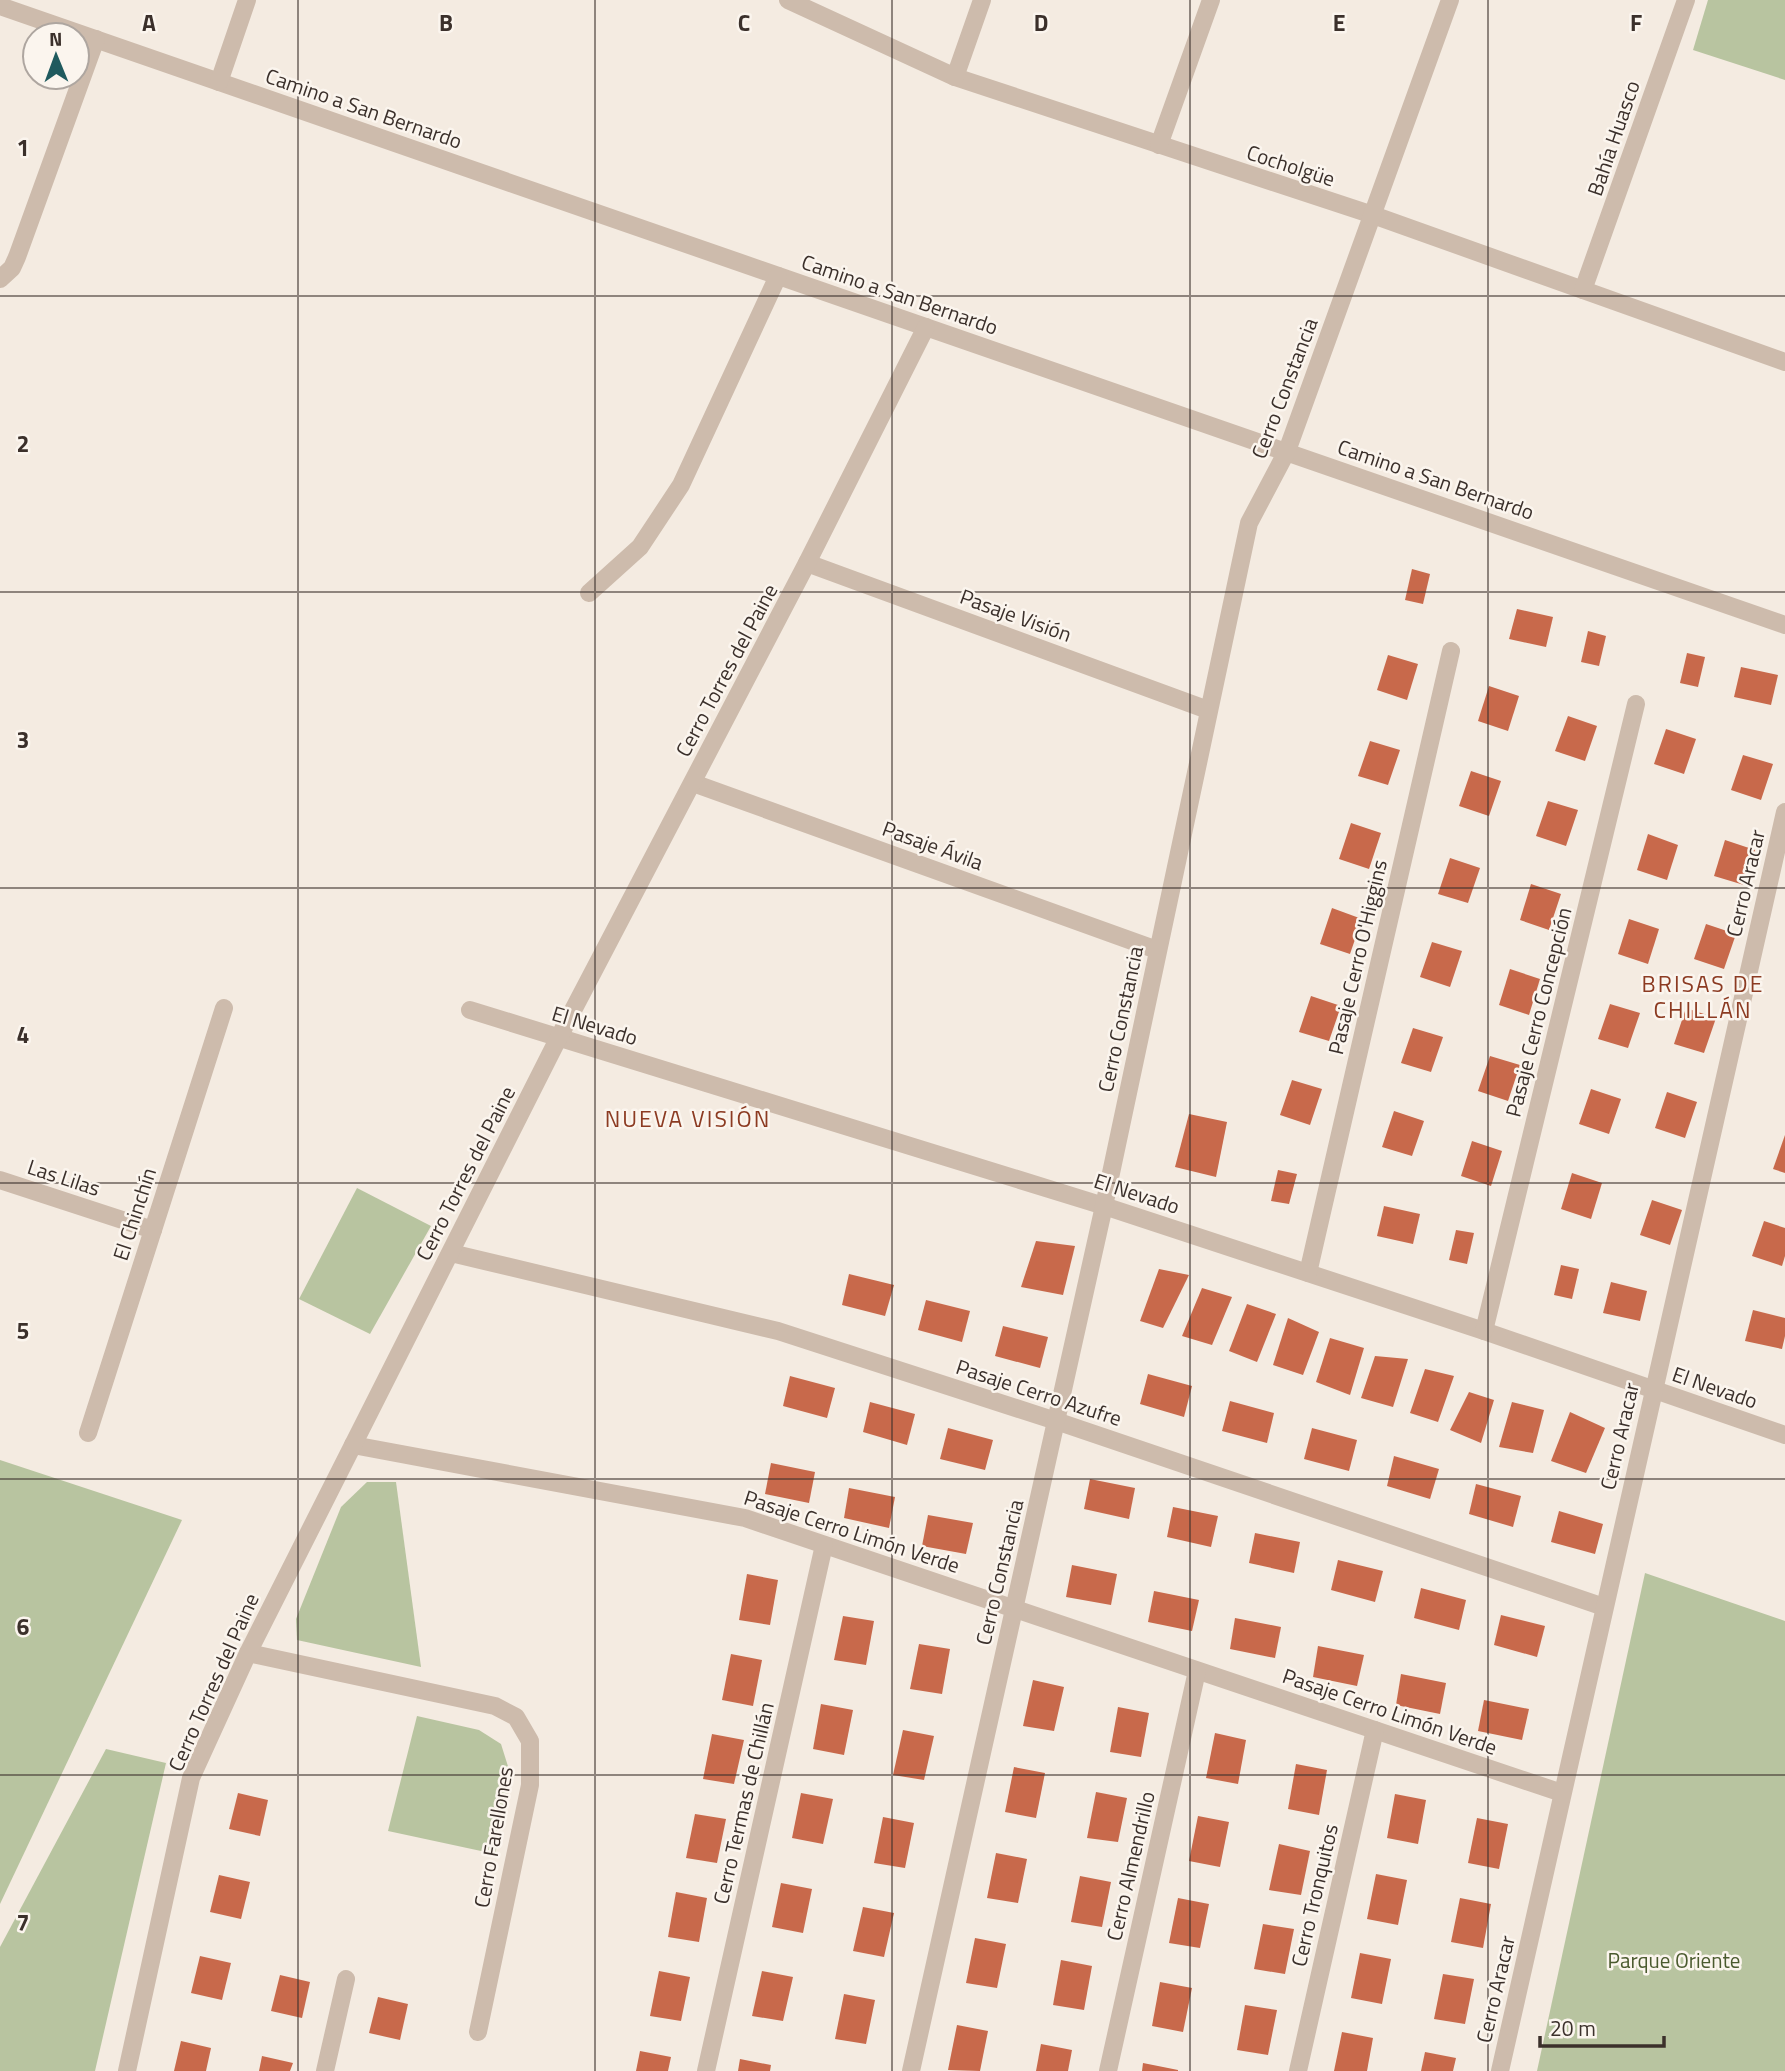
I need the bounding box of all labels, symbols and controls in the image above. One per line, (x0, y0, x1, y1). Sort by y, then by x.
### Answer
text: A (142, 5, 156, 40)
text: B (439, 5, 453, 40)
text: C (738, 5, 750, 40)
text: D (1034, 5, 1048, 40)
text: E (1333, 5, 1345, 40)
text: F (1630, 5, 1642, 40)
north arrow (21, 21, 91, 91)
text: N (49, 24, 63, 53)
street label: Camino a San Bernardo (261, 59, 467, 157)
street label: Bahía Huasco (1578, 76, 1648, 200)
text: 1 (17, 130, 29, 165)
street label: Cocholgüe (1243, 136, 1339, 194)
street label: Camino a San Bernardo (797, 245, 1003, 343)
street label: Cerro Constancia (1242, 312, 1326, 463)
text: 2 (17, 426, 29, 461)
street label: Camino a San Bernardo (1333, 430, 1539, 528)
street label: Cerro Torres del Paine (667, 578, 785, 762)
street label: Pasaje Visión (956, 580, 1076, 650)
text: 3 (17, 722, 29, 757)
street label: Pasaje Ávila (878, 812, 988, 878)
street label: Cerro Aracar (1717, 826, 1773, 940)
street label: Pasaje Cerro O'Higgins (1319, 856, 1395, 1058)
street label: Pasaje Cerro Concepción (1496, 904, 1580, 1120)
street label: Cerro Constancia (1089, 943, 1151, 1095)
district label: BRISAS DE CHILLÁN (1642, 966, 1764, 1027)
street label: El Nevado (548, 997, 642, 1053)
text: 4 (17, 1017, 29, 1052)
street label: Cerro Torres del Paine (407, 1080, 523, 1266)
district label: NUEVA VISIÓN (605, 1101, 771, 1136)
street label: Las Lilas (24, 1150, 104, 1204)
street label: El Chinchín (104, 1163, 164, 1265)
street label: El Nevado (1090, 1164, 1184, 1222)
text: 5 (17, 1313, 29, 1348)
street label: Pasaje Cerro Azufre (952, 1350, 1126, 1434)
street label: El Nevado (1668, 1358, 1762, 1416)
street label: Cerro Aracar (1591, 1379, 1647, 1493)
street label: Pasaje Cerro Limón Verde (740, 1481, 964, 1581)
street label: Cerro Constancia (967, 1496, 1031, 1648)
street label: Cerro Torres del Paine (159, 1588, 267, 1776)
text: 6 (17, 1609, 30, 1644)
street label: Pasaje Cerro Limón Verde (1278, 1659, 1502, 1763)
street label: Cerro Termas de Chillán (704, 1699, 782, 1907)
street label: Cerro Farellones (465, 1764, 521, 1910)
street label: Cerro Almendrillo (1097, 1788, 1163, 1944)
street label: Cerro Tronquitos (1282, 1821, 1346, 1969)
text: 7 (17, 1905, 29, 1940)
street label: Cerro Aracar (1467, 1932, 1523, 2046)
park label: Parque Oriente (1608, 1944, 1740, 1976)
scale bar (1540, 2004, 1664, 2048)
text: 20 m (1550, 2012, 1596, 2044)

